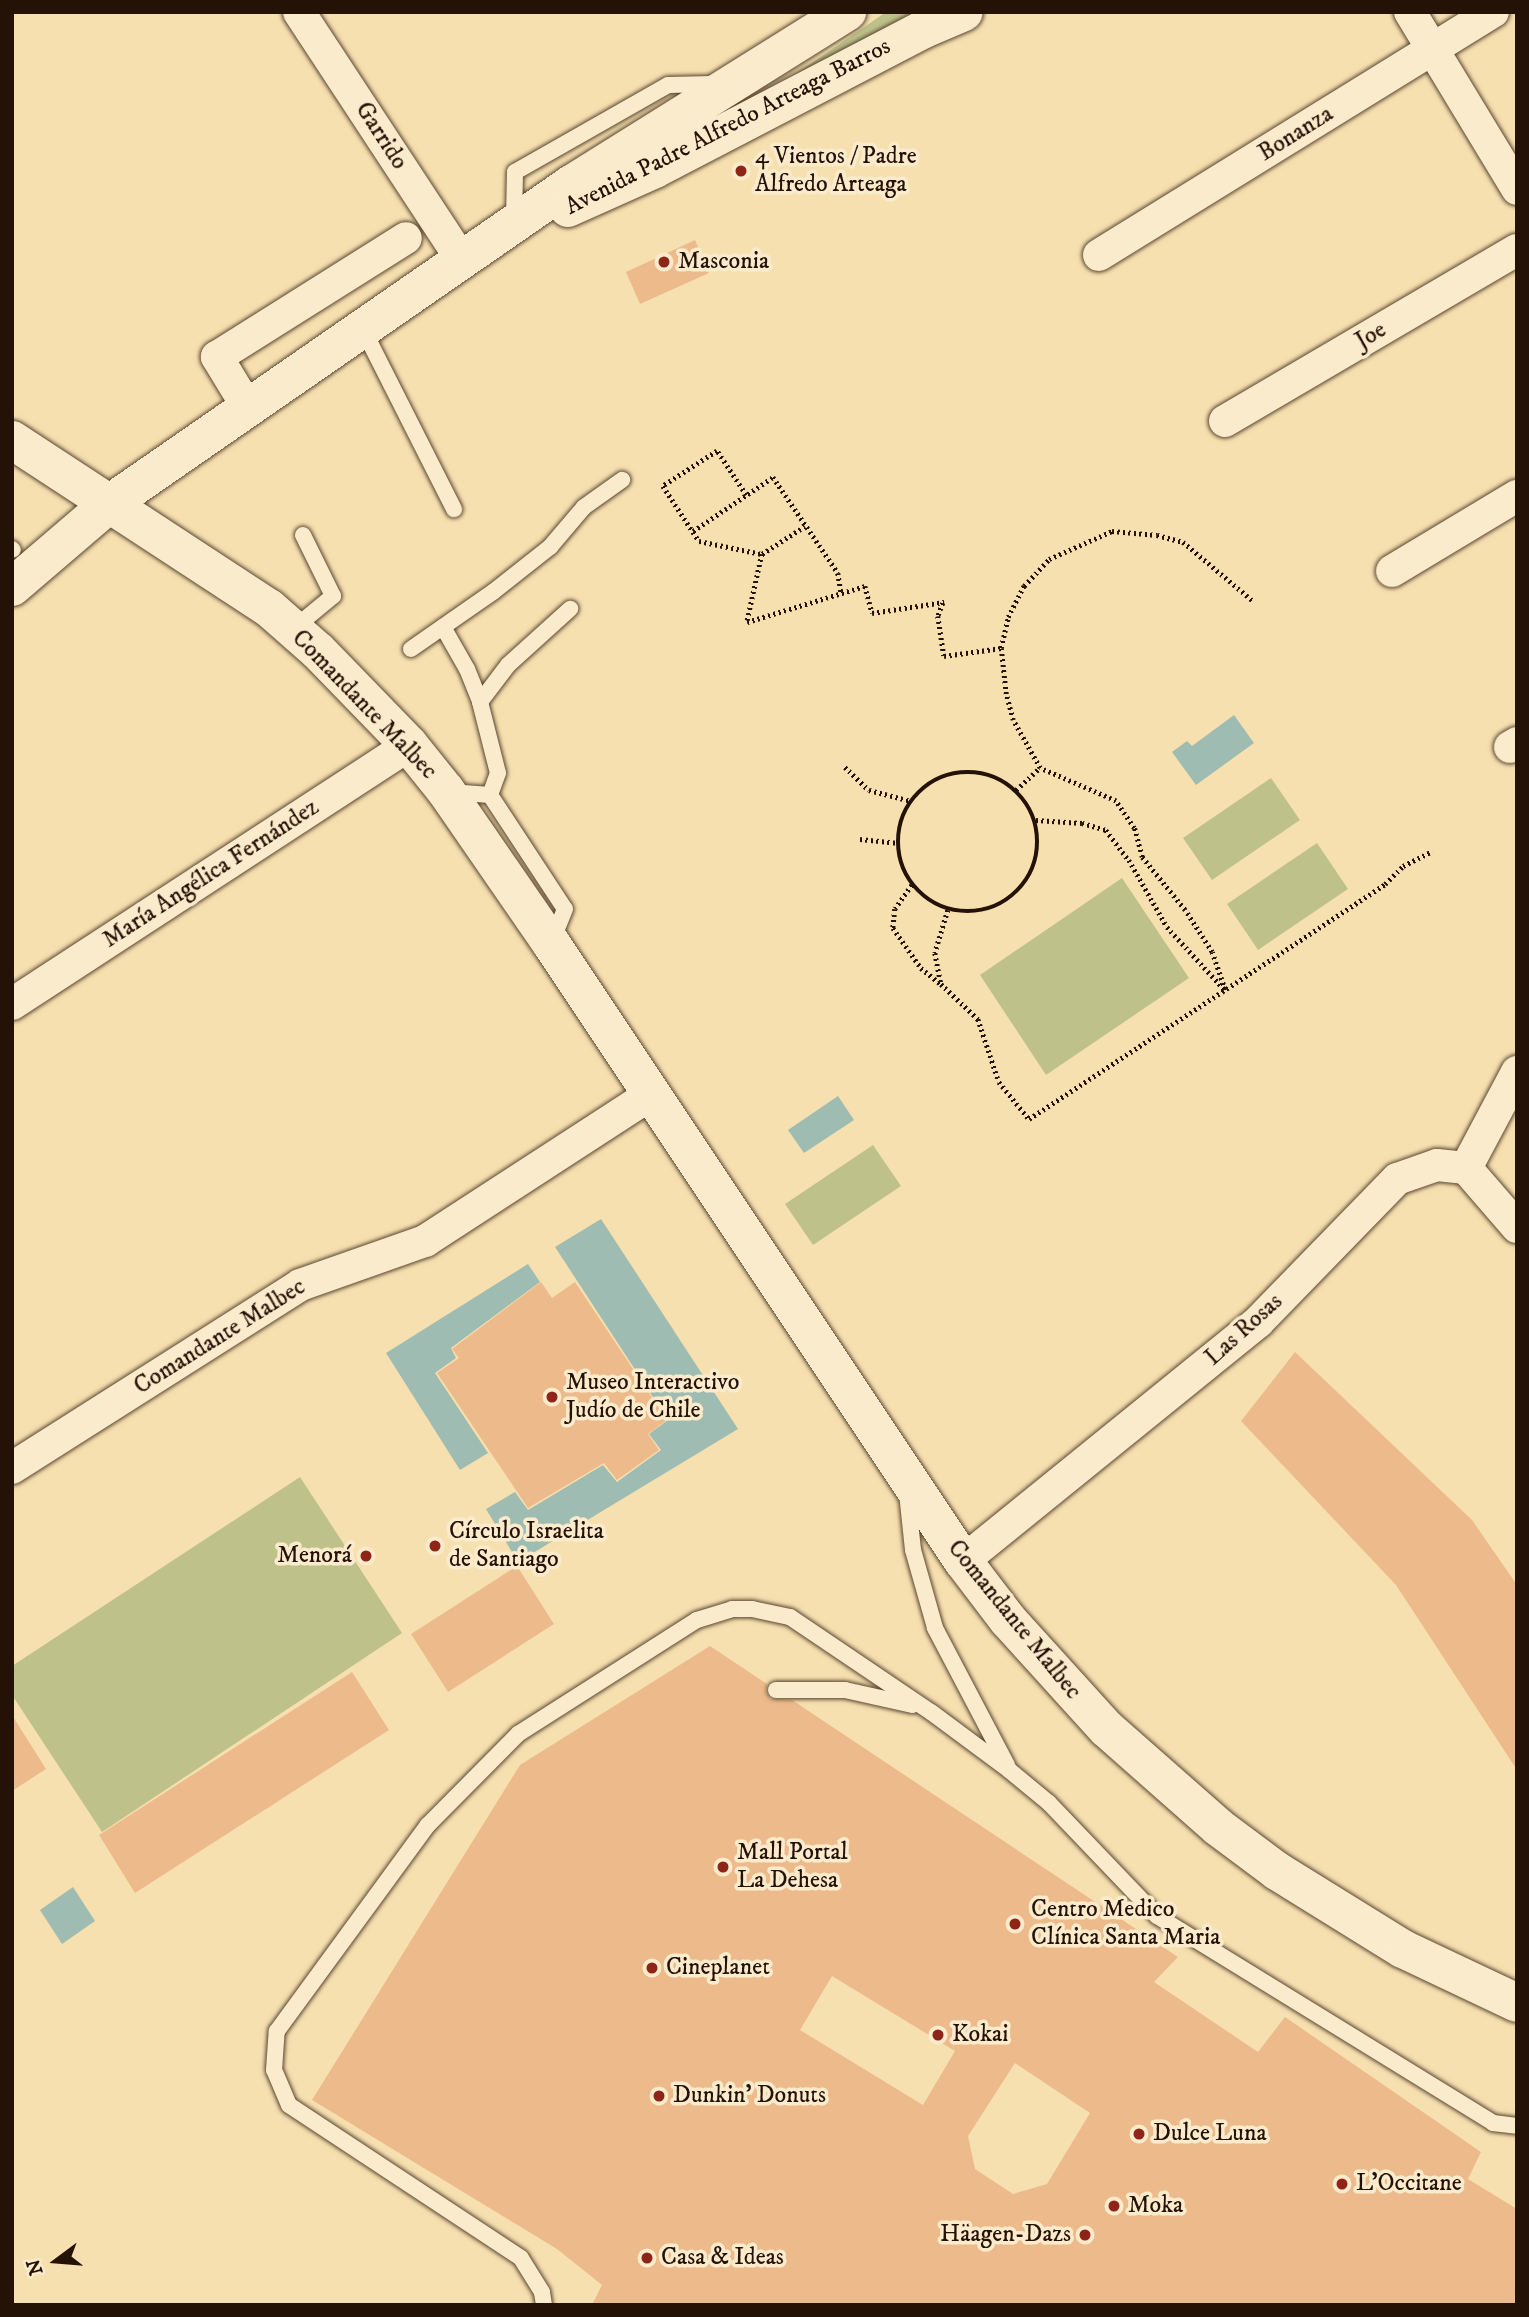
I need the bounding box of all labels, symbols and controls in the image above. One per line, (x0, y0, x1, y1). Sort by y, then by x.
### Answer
street label: Avenida Padre Alfredo Arteaga Barros (561, 32, 895, 222)
street label: Garrido (349, 97, 413, 175)
street label: Bonanza (1253, 100, 1339, 168)
place label: 4 Vientos / Padre Alfredo Arteaga (755, 143, 917, 199)
marker: 4 Vientos / Padre Alfredo Arteaga (733, 163, 749, 179)
place label: Masconia (678, 248, 769, 276)
marker: Masconia (656, 254, 672, 270)
street label: Joe (1351, 316, 1391, 356)
street label: Comandante Malbec (285, 624, 443, 786)
street label: María Angélica Fernández (98, 793, 324, 955)
street label: Comandante Malbec (129, 1273, 311, 1401)
street label: Las Rosas (1199, 1288, 1289, 1372)
place label: Museo Interactivo Judío de Chile (566, 1369, 739, 1425)
marker: Museo Interactivo Judío de Chile (544, 1389, 560, 1405)
place label: Círculo Israelita de Santiago (449, 1518, 604, 1574)
street label: Comandante Malbec (941, 1535, 1087, 1705)
marker: Círculo Israelita de Santiago (427, 1538, 443, 1554)
place label: Menorá (277, 1542, 352, 1570)
marker: Menorá (358, 1548, 374, 1564)
place label: Mall Portal La Dehesa (737, 1839, 848, 1895)
marker: Mall Portal La Dehesa (715, 1859, 731, 1875)
place label: Centro Medico Clínica Santa Maria (1031, 1896, 1220, 1952)
marker: Centro Medico Clínica Santa Maria (1005, 1914, 1025, 1934)
place label: Cineplanet (666, 1954, 770, 1982)
marker: Cineplanet (644, 1960, 660, 1976)
place label: Kokai (952, 2021, 1008, 2049)
marker: Kokai (930, 2027, 946, 2043)
place label: Dunkin' Donuts (673, 2082, 826, 2110)
marker: Dunkin' Donuts (651, 2088, 667, 2104)
place label: Dulce Luna (1153, 2120, 1267, 2148)
marker: Dulce Luna (1131, 2126, 1147, 2142)
place label: L'Occitane (1356, 2170, 1462, 2198)
marker: L'Occitane (1334, 2176, 1350, 2192)
place label: Moka (1128, 2192, 1183, 2220)
marker: Moka (1106, 2198, 1122, 2214)
place label: Häagen-Dazs (940, 2221, 1071, 2249)
north arrow (21, 2226, 91, 2296)
marker: Häagen-Dazs (1077, 2227, 1093, 2243)
place label: Casa & Ideas (661, 2244, 784, 2272)
marker: Casa & Ideas (639, 2250, 655, 2266)
text: N (22, 2256, 49, 2278)

